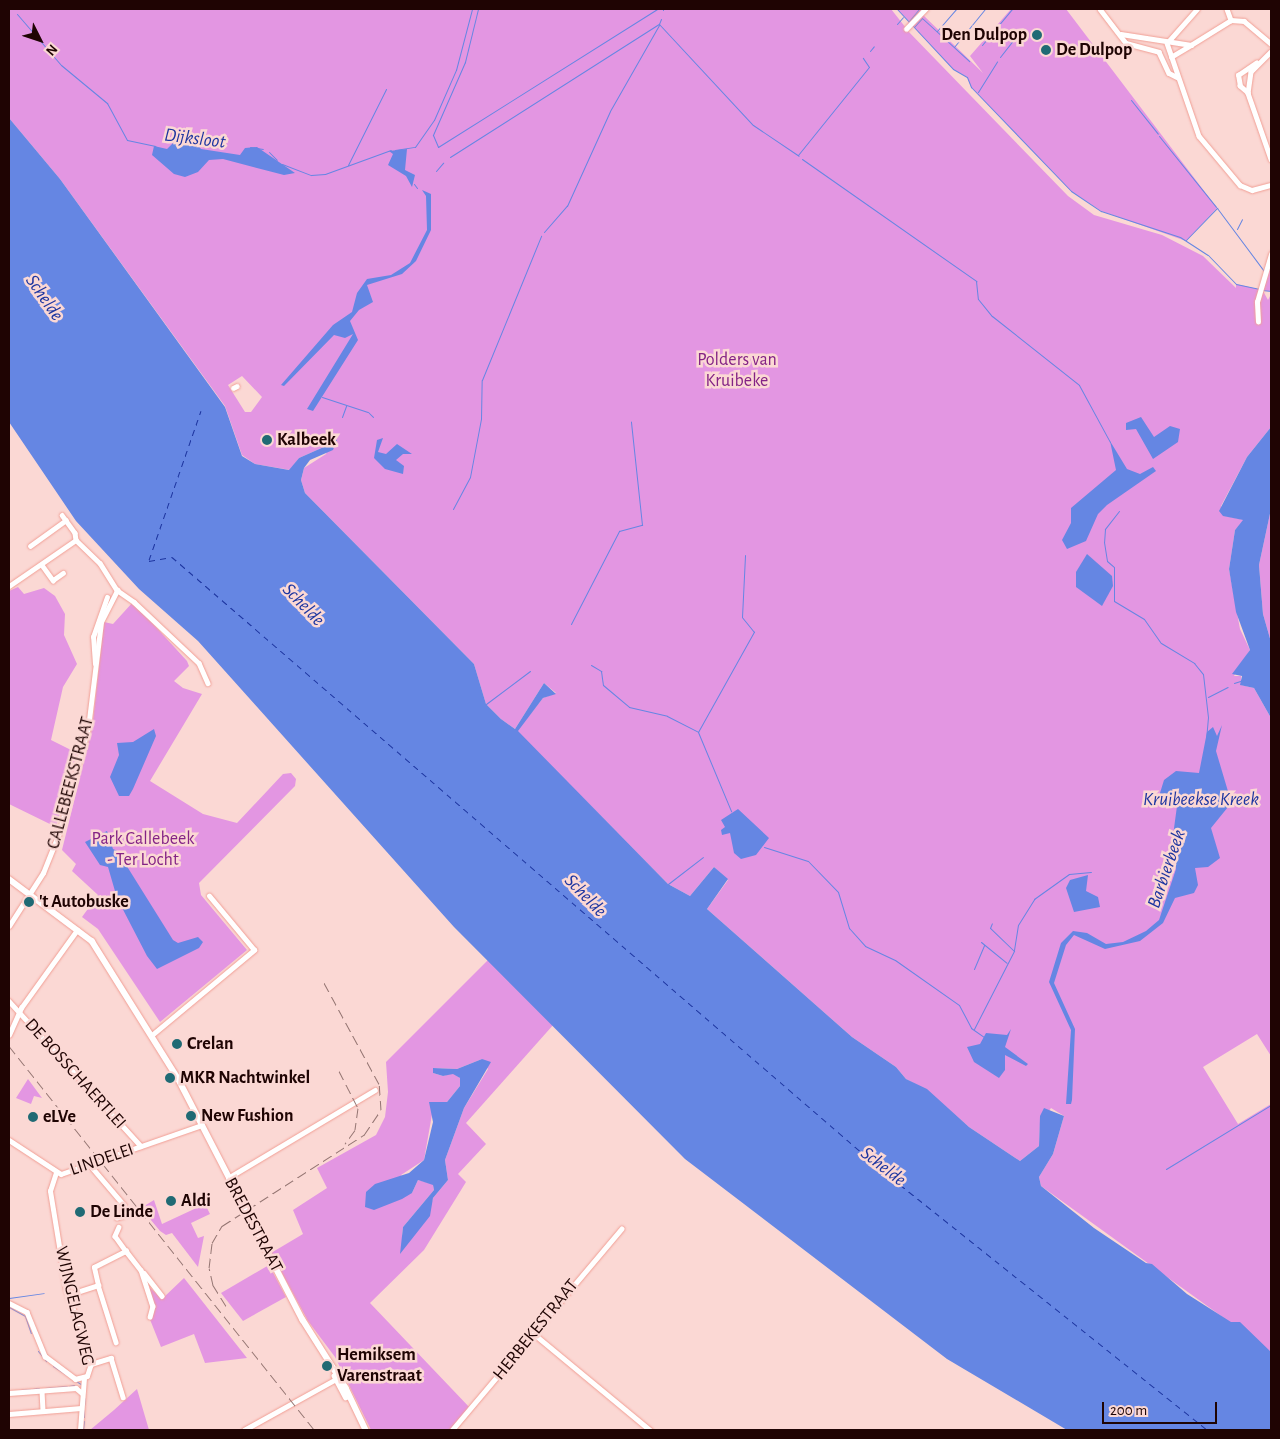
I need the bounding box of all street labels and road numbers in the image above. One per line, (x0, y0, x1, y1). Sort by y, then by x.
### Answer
street label: CALLEBEEKSTRAAT (43, 715, 99, 851)
street label: DE BOSSCHAERTLEI (20, 1014, 130, 1134)
street label: LINDELEI (67, 1139, 137, 1181)
street label: BREDESTRAAT (219, 1174, 287, 1276)
street label: WIJNGELAGWEG (50, 1244, 98, 1368)
street label: HERBEKESTRAAT (489, 1275, 583, 1385)

